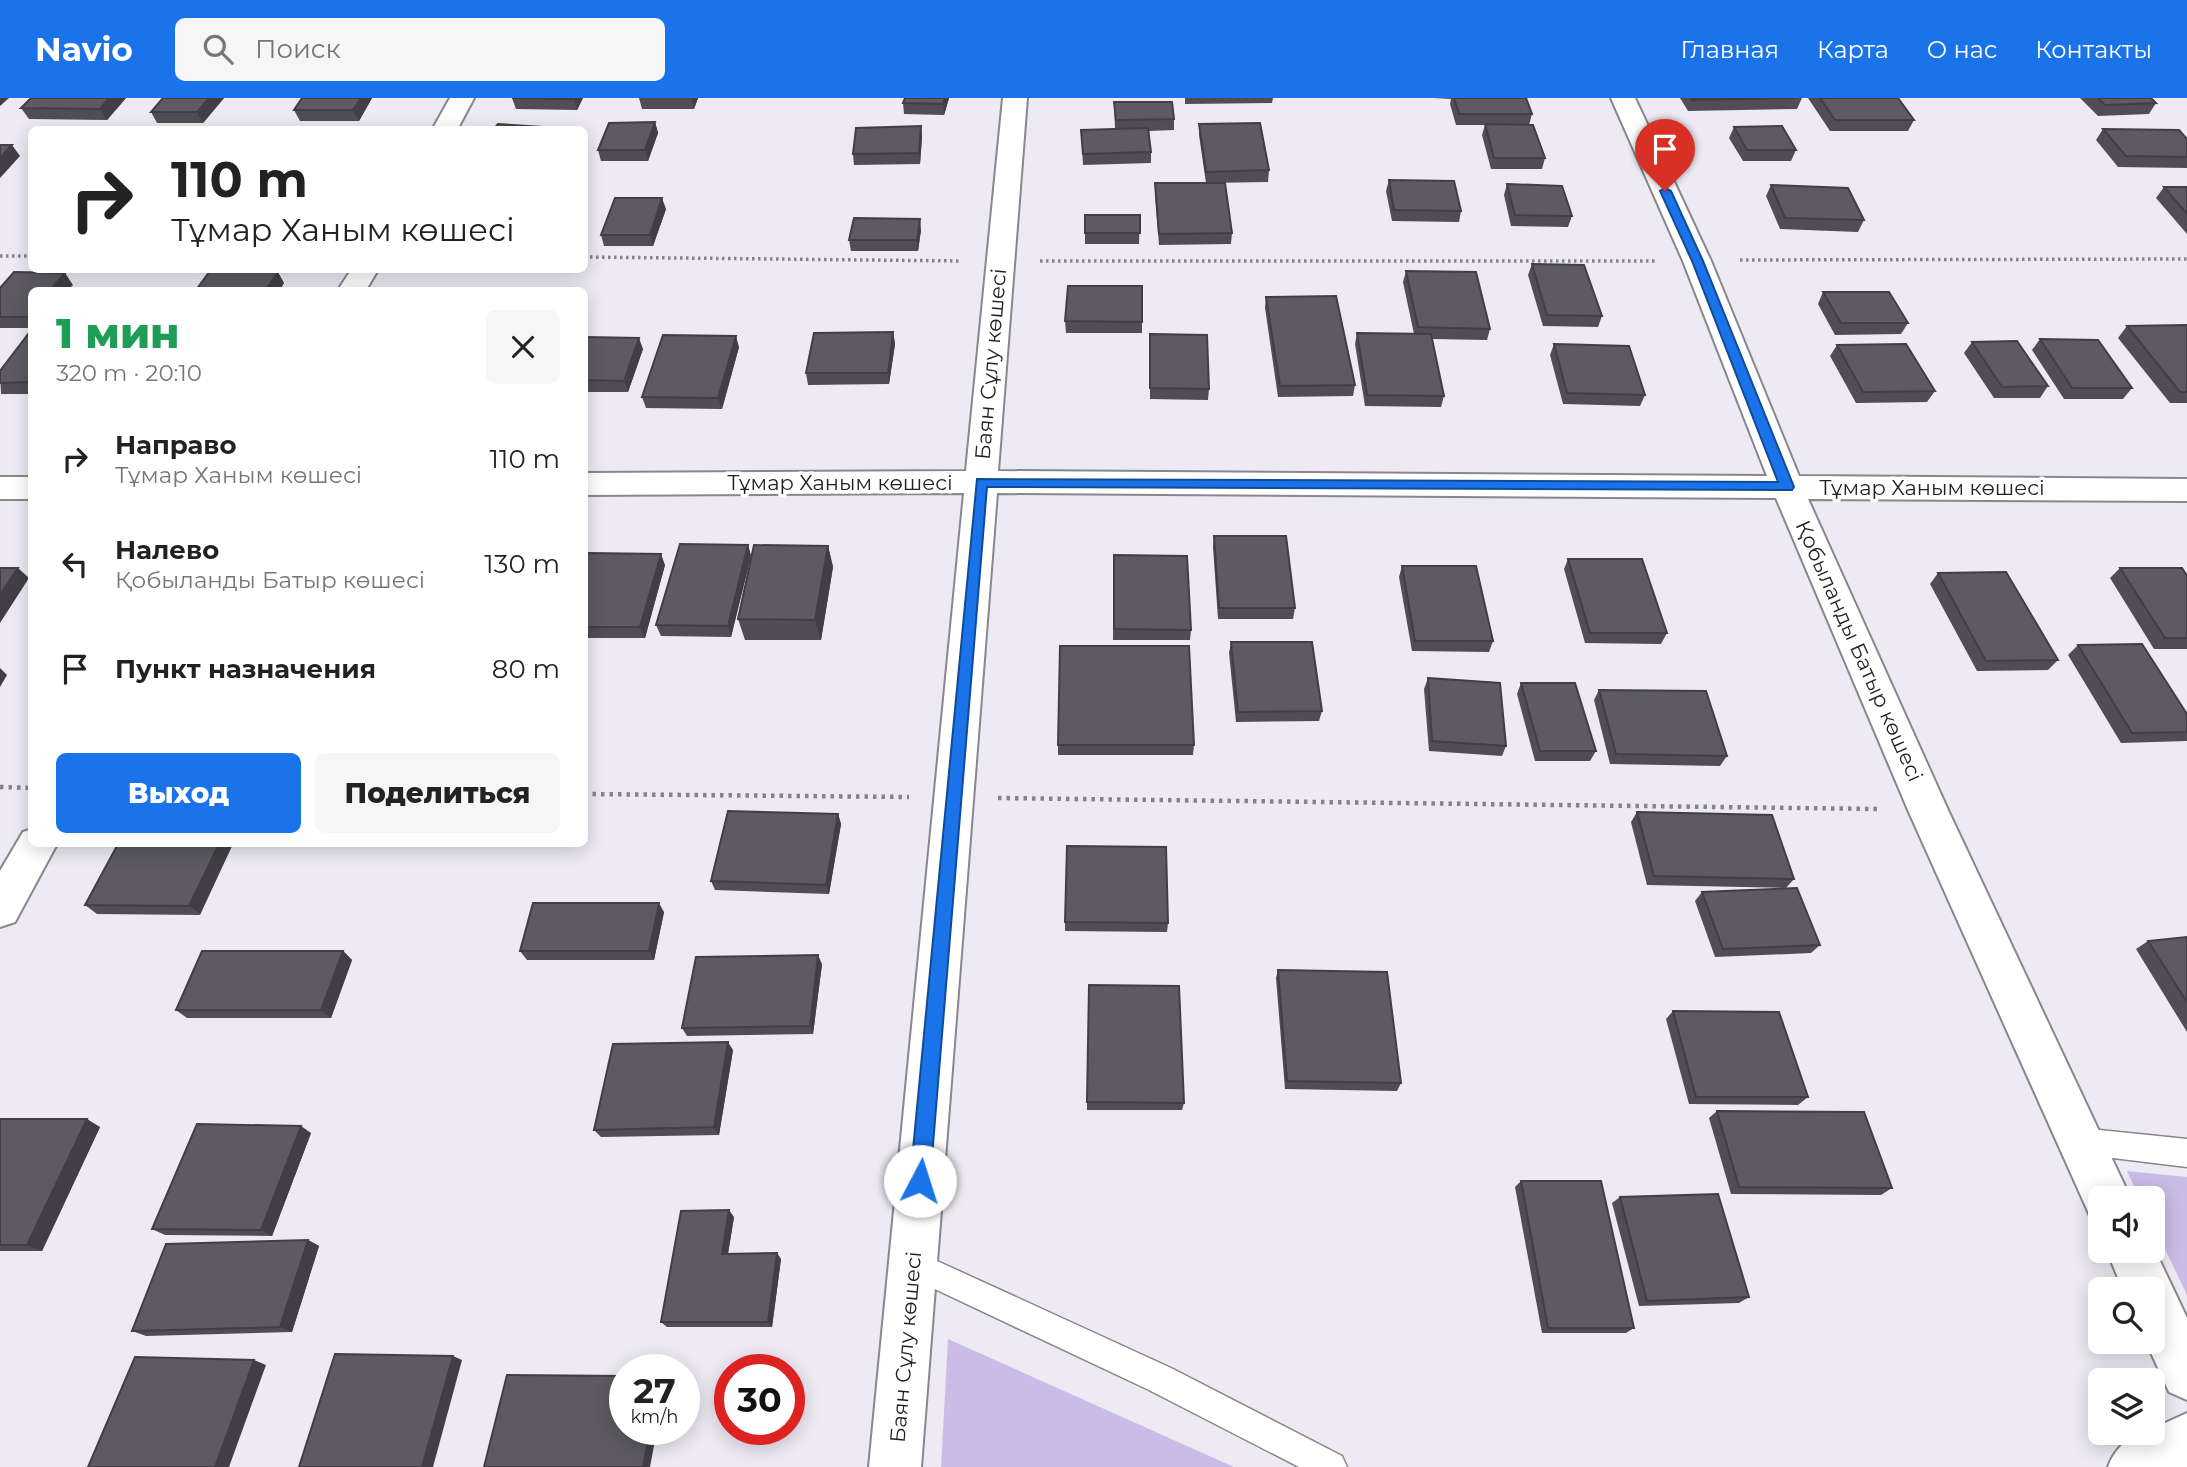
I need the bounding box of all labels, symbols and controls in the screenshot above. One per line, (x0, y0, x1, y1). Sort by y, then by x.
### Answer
search box (175, 18, 665, 81)
text: Navio (35, 29, 133, 69)
icon: search (199, 30, 237, 68)
text: Поиск (255, 33, 341, 65)
text: Главная (1681, 35, 1779, 64)
text: Карта (1817, 35, 1889, 64)
text: О нас (1927, 35, 1997, 64)
text: Контакты (2035, 35, 2152, 64)
pin (1635, 119, 1695, 191)
icon: arrive (1646, 130, 1684, 168)
text: 110 m (171, 150, 308, 209)
icon: right (56, 154, 147, 245)
text: Тұмар Ханым көшесі (171, 210, 515, 249)
street label: Баян Сұлу көшесі (970, 267, 1011, 461)
text: 1 мин (56, 307, 180, 359)
button: close (486, 310, 560, 384)
text: 320 m · 20:10 (56, 359, 202, 387)
text: Направо (115, 429, 236, 461)
icon: right (56, 440, 94, 478)
text: 110 m (490, 443, 560, 475)
text: Тұмар Ханым көшесі (115, 461, 362, 489)
street label: Тұмар Ханым көшесі (727, 470, 953, 495)
street label: Тұмар Ханым көшесі (1819, 475, 2045, 500)
street label: Қобыланды Батыр көшесі (1790, 516, 1928, 785)
text: Налево (115, 534, 219, 566)
icon: left (56, 545, 94, 583)
text: 130 m (484, 548, 560, 580)
text: Қобыланды Батыр көшесі (115, 566, 425, 594)
icon: arrive (56, 650, 94, 688)
text: Пункт назначения (115, 653, 376, 685)
text: 80 m (492, 653, 560, 685)
button: Выход (56, 753, 301, 833)
button: Поделиться (315, 753, 560, 833)
position arrow (883, 1144, 957, 1218)
map controls (2088, 1186, 2165, 1445)
button: sound (2088, 1186, 2165, 1263)
street label: Баян Сұлу көшесі (885, 1250, 926, 1444)
button: search (2088, 1277, 2165, 1354)
speed limit sign: 30 (714, 1354, 805, 1445)
button: layers (2088, 1368, 2165, 1445)
text: 27 (633, 1369, 676, 1412)
text: km/h (630, 1406, 679, 1428)

